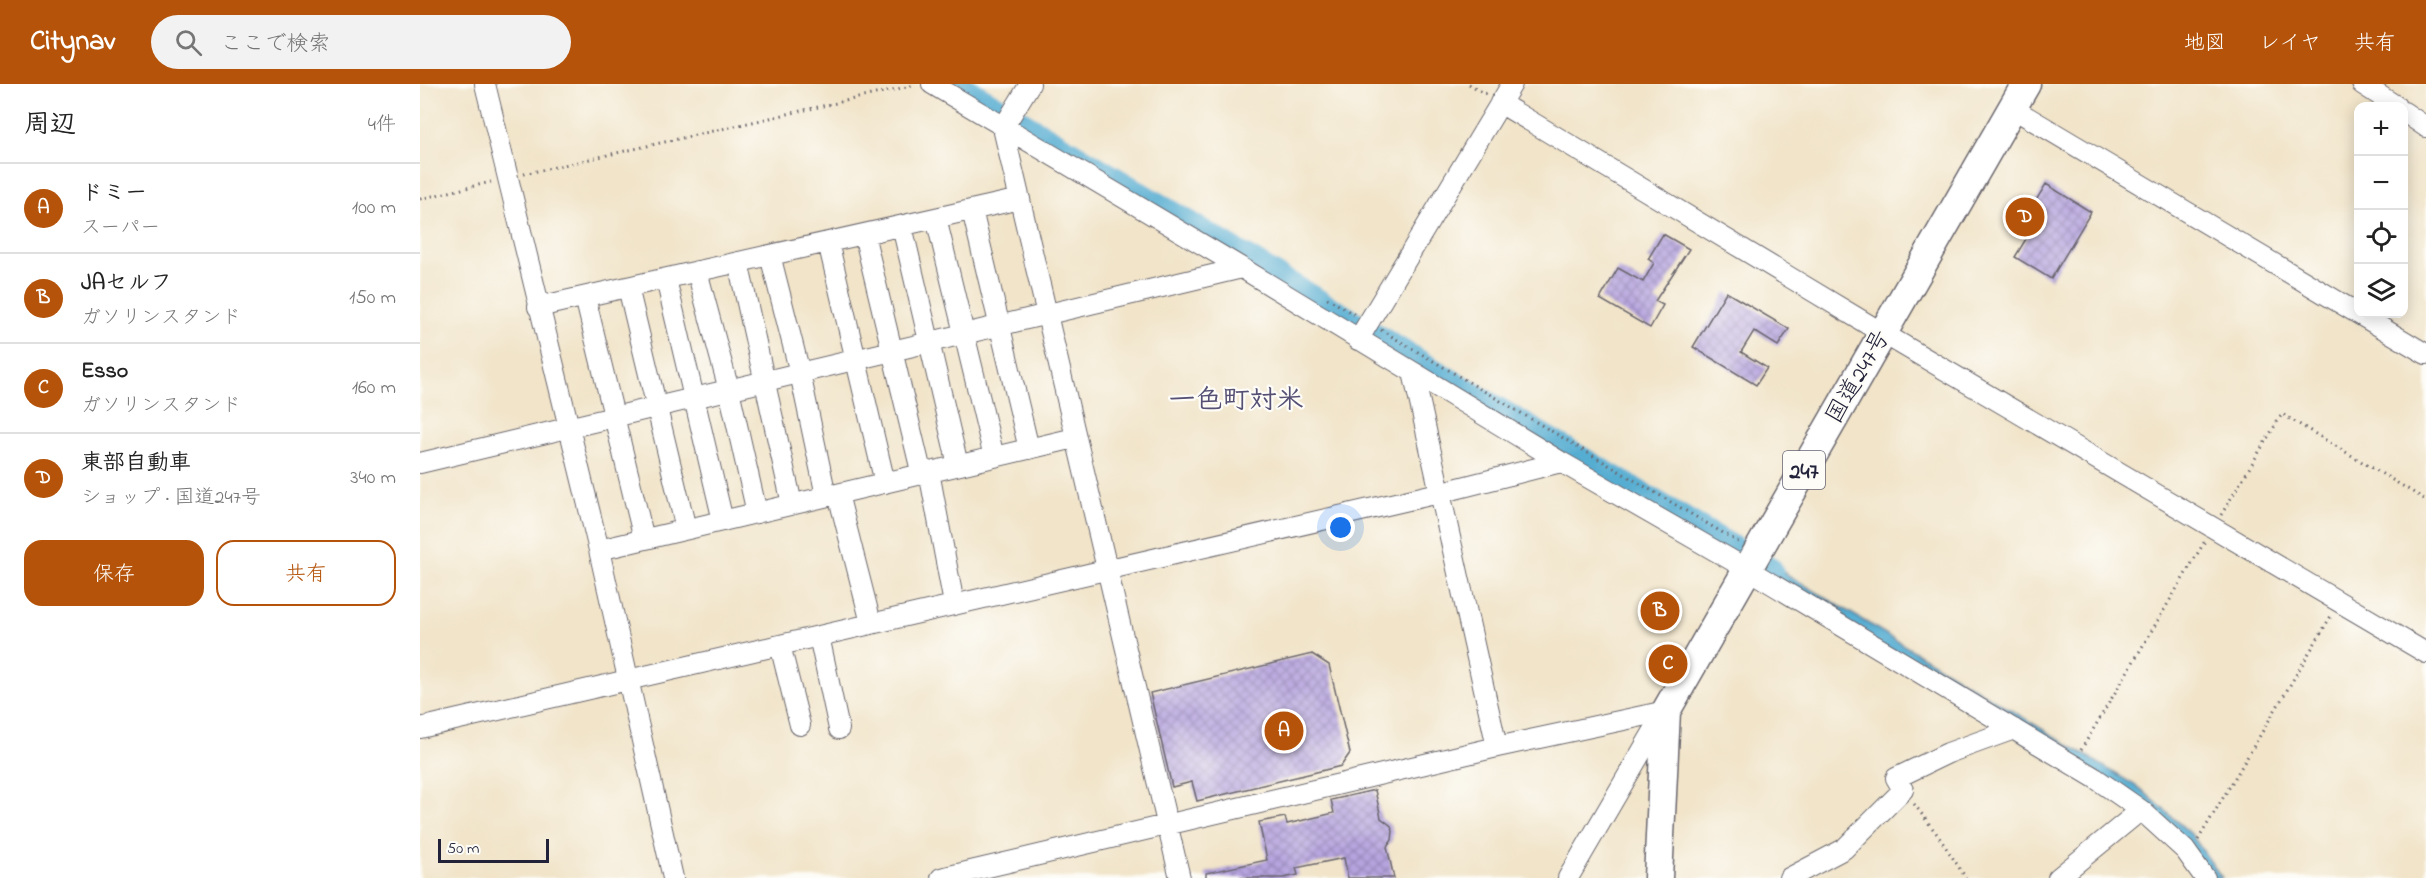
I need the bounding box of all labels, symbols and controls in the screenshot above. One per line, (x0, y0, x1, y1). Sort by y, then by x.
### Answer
search box (151, 15, 571, 69)
text: Citynav (30, 22, 115, 63)
icon: search (172, 26, 205, 59)
text: ここで検索 (220, 29, 330, 61)
text: 地図 (2184, 29, 2226, 59)
text: レイヤ (2259, 29, 2321, 59)
text: 共有 (2354, 29, 2396, 59)
map controls (2354, 102, 2408, 318)
button: + (2354, 102, 2408, 156)
text: 周辺 (24, 107, 76, 145)
text: 4件 (368, 111, 396, 140)
button: − (2354, 156, 2408, 210)
text: ドミー (81, 178, 147, 210)
text: A (37, 194, 50, 223)
text: 100 m (352, 194, 396, 223)
pin: D (2006, 194, 2044, 240)
button: locate (2354, 210, 2408, 264)
text: スーパー (81, 214, 160, 243)
button: layers (2354, 264, 2408, 318)
text: JAセルフ (81, 268, 172, 300)
text: B (37, 284, 50, 313)
text: 150 m (349, 284, 396, 313)
text: ガソリンスタンド (81, 304, 241, 333)
street label: 国道247号 (1818, 324, 1900, 431)
text: Esso (81, 356, 128, 388)
text: C (38, 374, 49, 403)
text: 160 m (352, 374, 396, 403)
district label: 一色町対米 (1169, 382, 1304, 421)
text: ガソリンスタンド (81, 392, 241, 421)
text: 東部自動車 (81, 448, 191, 480)
road number: 247 (1783, 451, 1825, 489)
text: D (36, 464, 51, 493)
text: 340 m (350, 464, 396, 493)
text: ショップ · 国道247号 (81, 484, 261, 513)
your location (1326, 513, 1355, 542)
button: 保存 (24, 540, 204, 606)
button: 共有 (216, 540, 396, 606)
pin: B (1640, 588, 1680, 634)
pin: C (1648, 642, 1688, 686)
pin: A (1264, 708, 1304, 754)
scale bar (438, 836, 549, 864)
text: 50 m (447, 837, 479, 861)

